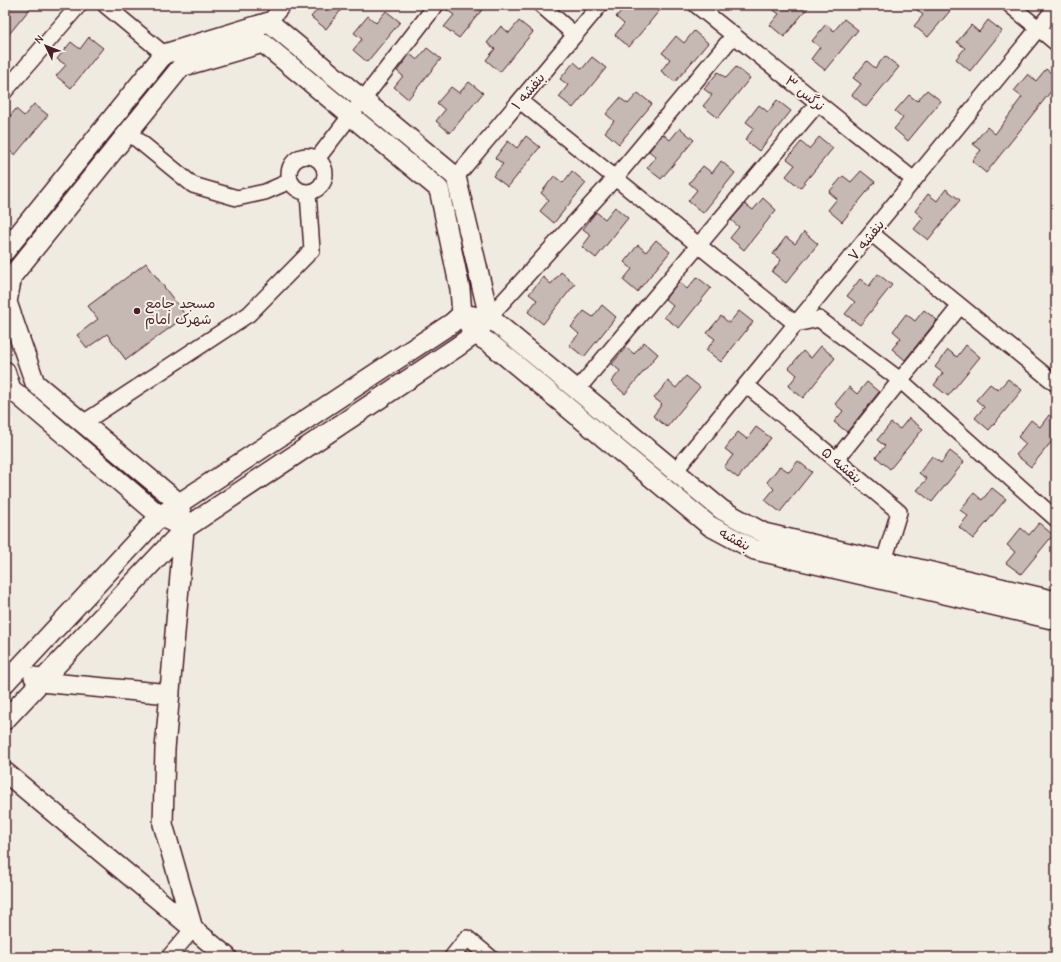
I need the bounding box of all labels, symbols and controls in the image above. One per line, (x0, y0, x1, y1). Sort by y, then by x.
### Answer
north arrow (26, 26, 66, 66)
text: N (32, 32, 46, 47)
street label: بنفشه ۱ (508, 69, 549, 113)
street label: نرگس ۳ (781, 72, 828, 115)
street label: بنفشه ۷ (845, 216, 888, 264)
place label: مسجد جامع شهرک امام (145, 295, 215, 330)
marker: مسجد جامع شهرک امام (132, 306, 142, 316)
street label: بنفشه ۵ (818, 444, 865, 487)
street label: بنفشه (716, 524, 753, 555)

